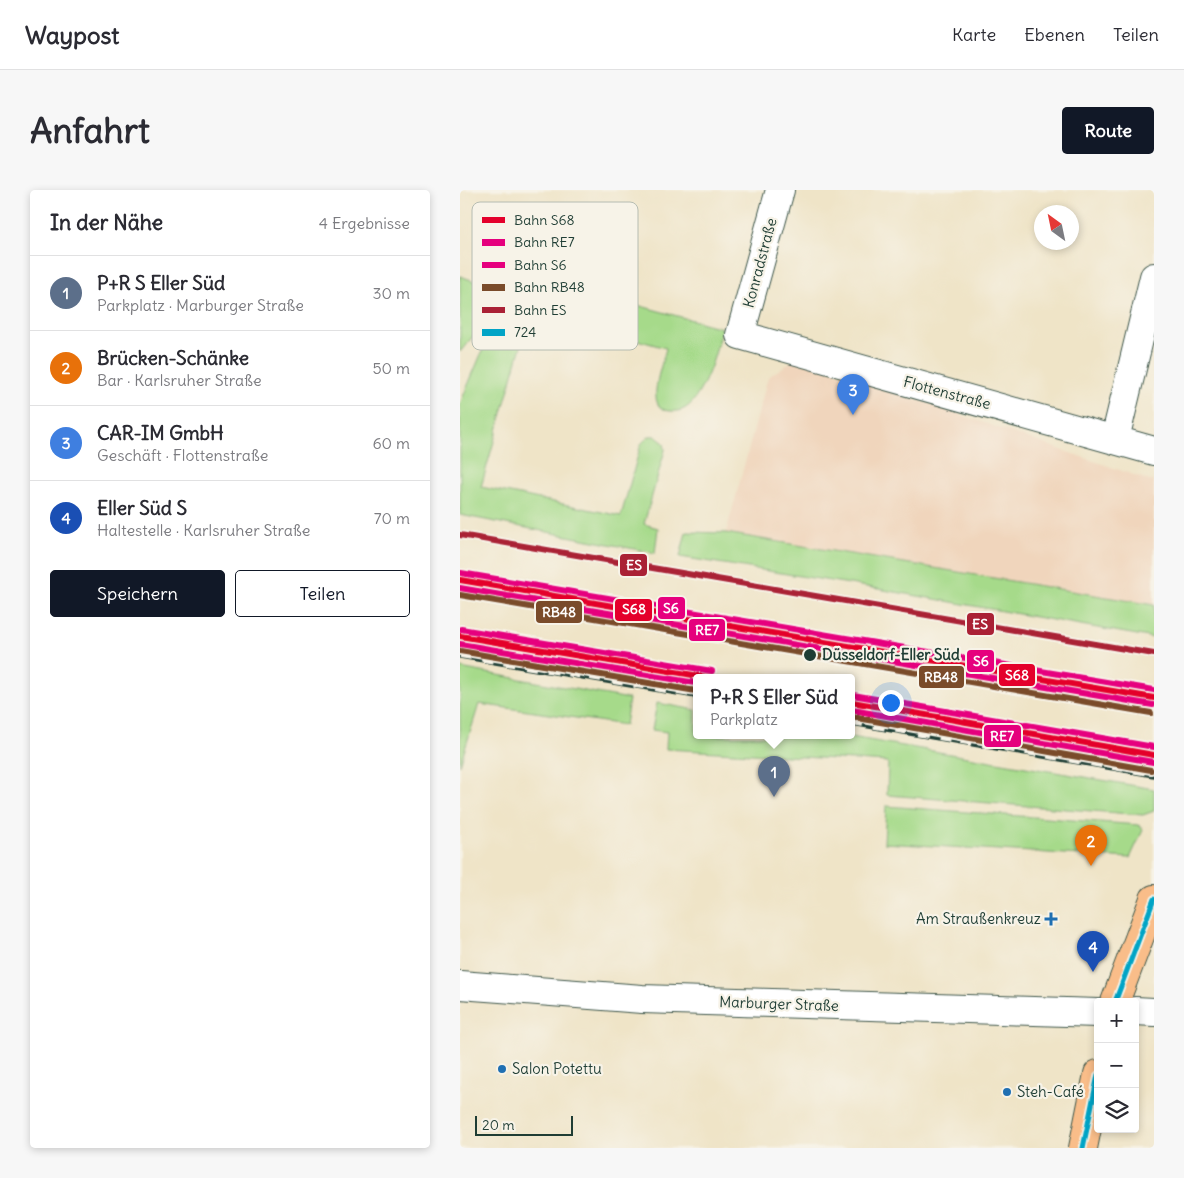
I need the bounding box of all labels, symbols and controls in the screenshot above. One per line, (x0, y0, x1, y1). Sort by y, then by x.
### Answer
text: Waypost (25, 20, 119, 50)
text: Karte (952, 23, 996, 46)
text: Ebenen (1024, 23, 1085, 46)
text: Teilen (1113, 23, 1159, 46)
button: Route (1062, 107, 1154, 154)
text: Anfahrt (30, 108, 150, 152)
legend (472, 202, 638, 350)
north arrow (1034, 205, 1079, 250)
text: In der Nähe (50, 209, 163, 236)
text: Bahn S68 (514, 211, 575, 229)
text: 4 Ergebnisse (319, 213, 410, 233)
street label: Konradstraße (738, 216, 781, 310)
text: Bahn RE7 (514, 233, 575, 251)
text: Bahn S6 (514, 256, 567, 274)
text: P+R S Eller Süd (97, 271, 225, 295)
text: Bahn RB48 (514, 278, 585, 296)
text: 1 (63, 283, 69, 303)
text: 30 m (373, 283, 410, 303)
text: Parkplatz · Marburger Straße (97, 295, 304, 315)
text: Bahn ES (514, 301, 567, 319)
text: 724 (514, 323, 536, 341)
text: Brücken-Schänke (97, 346, 249, 370)
text: 2 (62, 358, 70, 378)
text: 50 m (372, 358, 410, 378)
text: Bar · Karlsruher Straße (97, 370, 262, 390)
street label: Flottenstraße (901, 372, 993, 413)
pin: 3 (837, 374, 869, 415)
text: CAR-IM GmbH (97, 421, 224, 445)
text: 3 (61, 433, 71, 453)
text: 60 m (372, 433, 410, 453)
text: Geschäft · Flottenstraße (97, 445, 268, 465)
text: Eller Süd S (97, 496, 187, 520)
text: 4 (61, 508, 71, 528)
text: 70 m (374, 508, 410, 528)
text: Haltestelle · Karlsruher Straße (97, 520, 310, 540)
line badge: ES (619, 553, 648, 577)
text: ES (626, 556, 642, 574)
button: Speichern (50, 570, 225, 617)
button: Teilen (235, 570, 410, 617)
line badge: S6 (657, 596, 686, 620)
line badge: S68 (614, 598, 653, 622)
text: S6 (663, 599, 679, 617)
line badge: RB48 (535, 600, 583, 624)
text: S68 (622, 600, 646, 618)
text: RB48 (542, 603, 576, 621)
line badge: ES (966, 612, 995, 636)
text: ES (972, 615, 988, 633)
line badge: RE7 (688, 618, 726, 642)
text: RE7 (695, 621, 719, 639)
place label: Düsseldorf-Eller Süd (822, 645, 960, 664)
marker: Düsseldorf-Eller Süd (802, 647, 818, 663)
line badge: S6 (966, 649, 995, 673)
text: S6 (973, 652, 989, 670)
line badge: S68 (998, 663, 1036, 687)
line badge: RB48 (918, 665, 965, 689)
text: S68 (1005, 666, 1029, 684)
text: RB48 (924, 668, 958, 686)
popup (693, 674, 855, 739)
text: P+R S Eller Süd (710, 685, 838, 709)
your location (878, 690, 904, 716)
text: Parkplatz (710, 709, 778, 729)
line badge: RE7 (983, 724, 1022, 748)
text: RE7 (990, 727, 1014, 745)
pin: 1 (758, 756, 790, 797)
pin: 2 (1075, 825, 1107, 866)
place label: Am Straußenkreuz (916, 909, 1041, 928)
marker: Am Straußenkreuz (1045, 913, 1057, 925)
pin: 4 (1077, 931, 1109, 972)
street label: Marburger Straße (719, 992, 839, 1015)
map controls (1094, 998, 1139, 1133)
button: + (1094, 998, 1139, 1043)
button: − (1094, 1043, 1139, 1088)
place label: Salon Potettu (512, 1059, 602, 1078)
marker: Salon Potettu (496, 1063, 508, 1075)
place label: Steh-Café (1017, 1082, 1084, 1101)
marker: Steh-Café (1001, 1086, 1013, 1098)
button: layers (1094, 1088, 1139, 1133)
scale bar (475, 1113, 572, 1136)
text: 20 m (482, 1116, 515, 1134)

